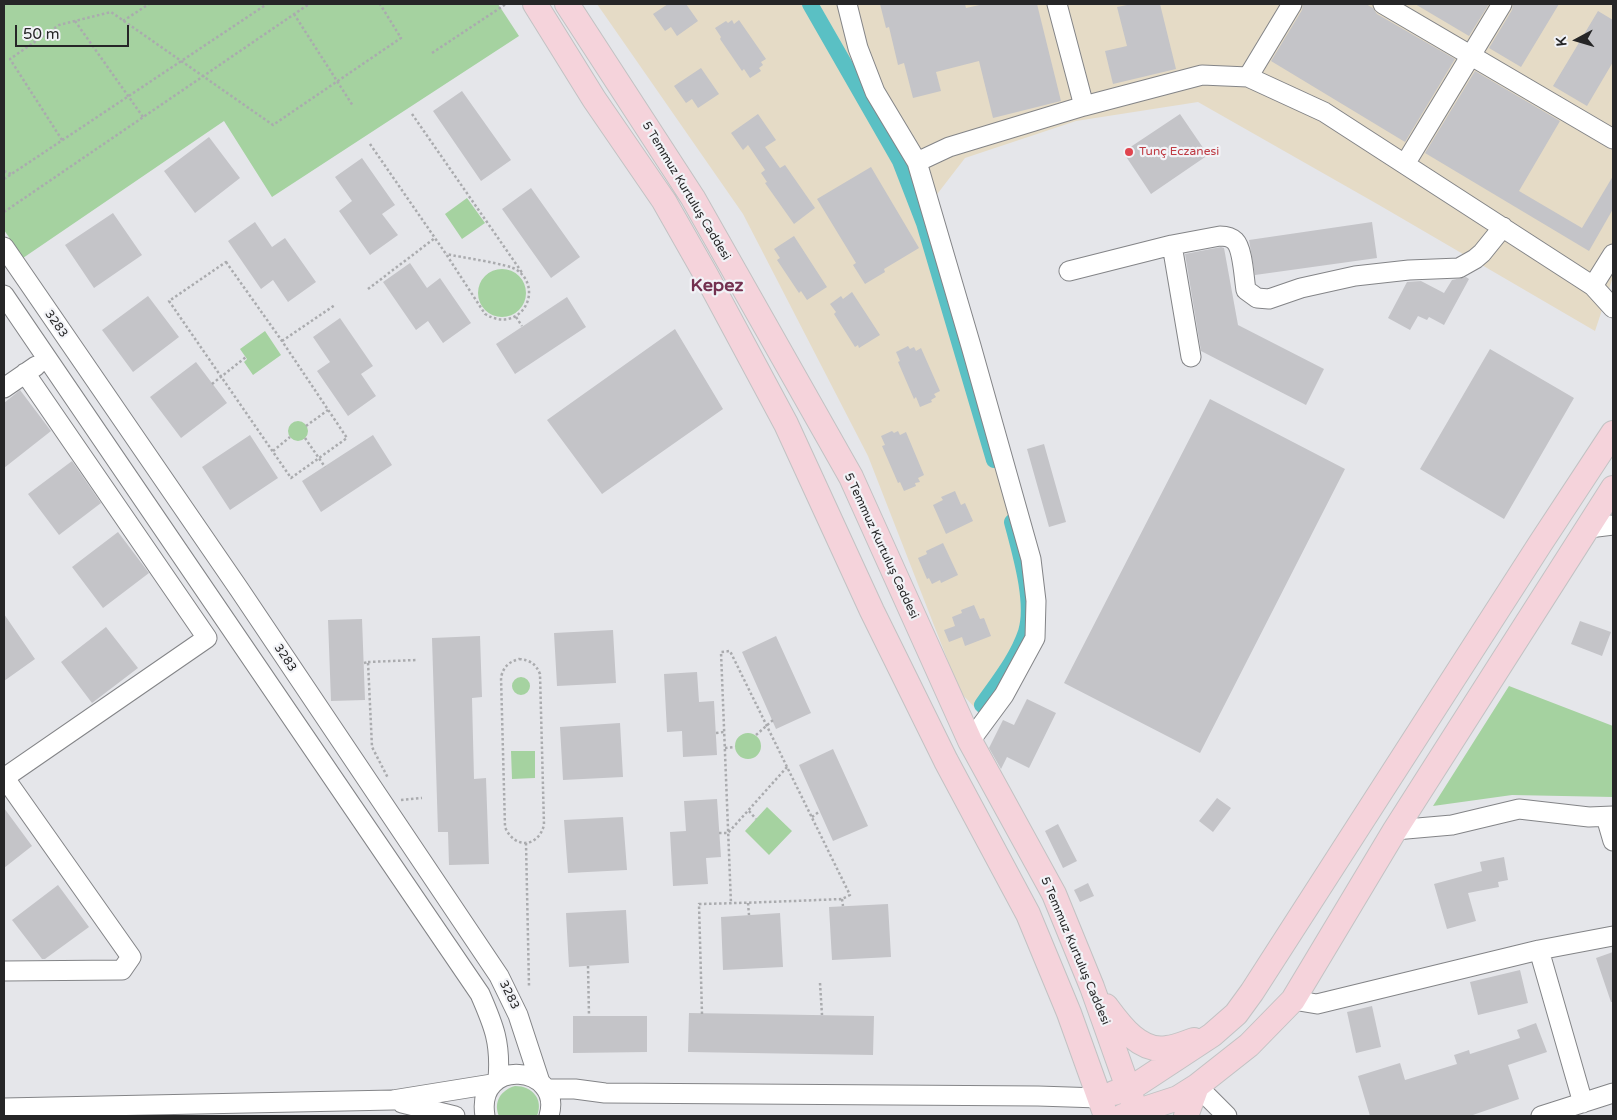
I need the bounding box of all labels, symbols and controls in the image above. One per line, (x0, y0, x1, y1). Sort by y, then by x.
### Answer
scale bar (18, 15, 131, 47)
north arrow (1552, 15, 1602, 65)
text: 50 m (23, 25, 60, 43)
text: K (1553, 36, 1571, 47)
street label: 5 Temmuz Kurtuluş Caddesi (639, 119, 733, 263)
place label: Tunç Eczanesi (1139, 145, 1219, 159)
marker: Tunç Eczanesi (1123, 146, 1135, 158)
district label: Kepez (691, 275, 743, 297)
street label: 3283 (41, 308, 71, 340)
street label: 5 Temmuz Kurtuluş Caddesi (841, 471, 921, 621)
street label: 3283 (271, 641, 299, 675)
street label: 5 Temmuz Kurtuluş Caddesi (1037, 875, 1113, 1027)
street label: 3283 (496, 978, 522, 1012)

